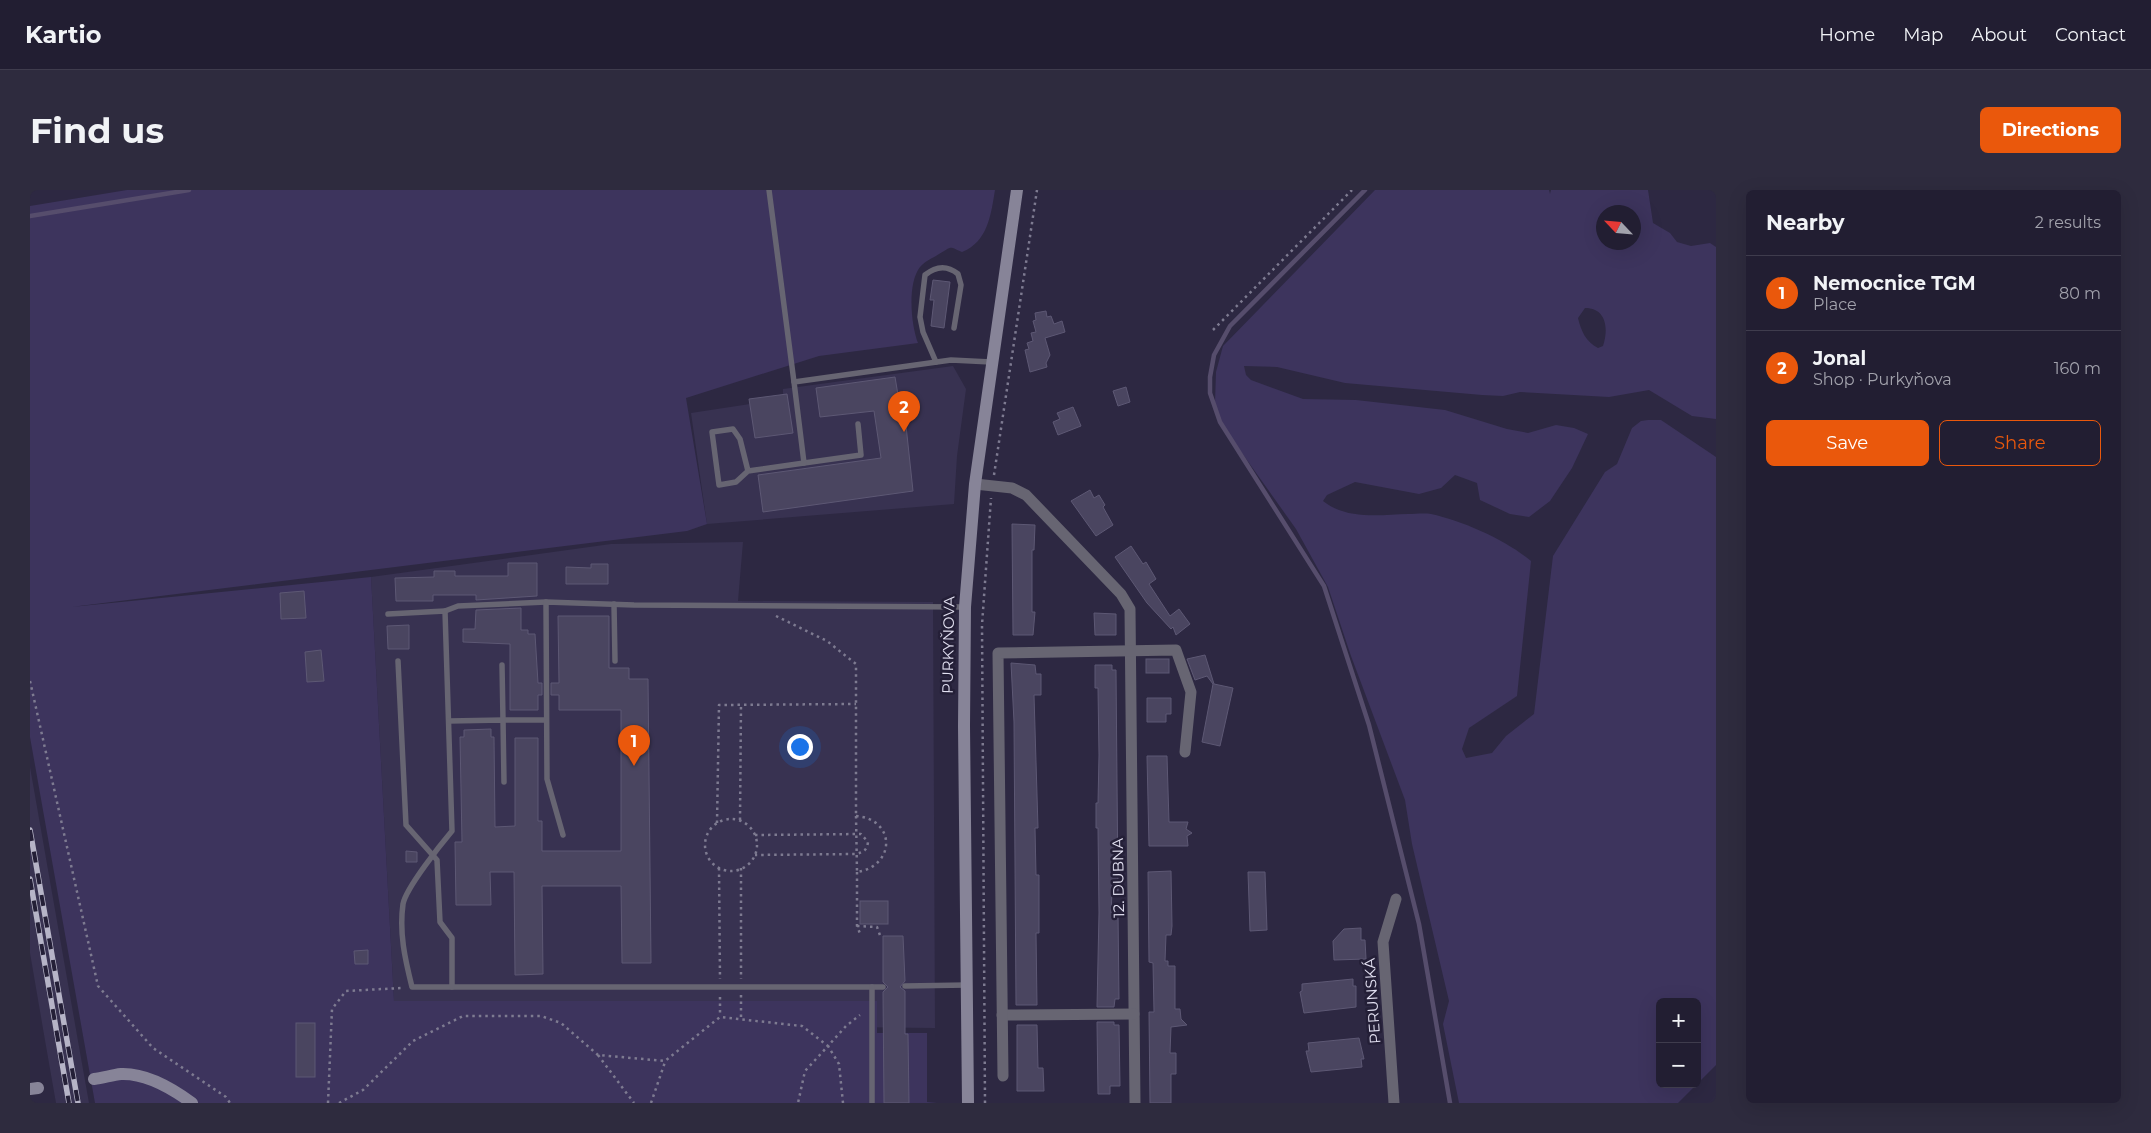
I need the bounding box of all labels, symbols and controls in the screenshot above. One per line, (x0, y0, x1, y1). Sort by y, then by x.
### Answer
text: Kartio (25, 20, 101, 49)
text: Home (1819, 24, 1875, 46)
text: Map (1903, 24, 1943, 46)
text: About (1971, 24, 2027, 46)
text: Contact (2055, 24, 2126, 46)
button: Directions (1980, 107, 2121, 153)
text: Find us (30, 109, 164, 152)
north arrow (1596, 205, 1641, 250)
text: Nearby (1766, 210, 1845, 235)
text: 2 results (2035, 213, 2101, 232)
text: Nemocnice TGM (1813, 272, 1976, 295)
text: 1 (1779, 284, 1785, 303)
text: 80 m (2059, 284, 2101, 303)
text: Place (1813, 295, 1857, 314)
text: Jonal (1813, 347, 1866, 370)
text: 2 (1777, 359, 1787, 378)
text: 160 m (2054, 359, 2101, 378)
text: Shop · Purkyňova (1813, 370, 1952, 389)
pin: 2 (888, 391, 920, 432)
button: Save (1766, 420, 1929, 466)
button: Share (1939, 420, 2101, 466)
street label: PURKYŇOVA (938, 596, 958, 694)
pin: 1 (618, 725, 650, 766)
your location (787, 734, 813, 760)
street label: 12. DUBNA (1108, 838, 1128, 918)
street label: PERUNSKÁ (1360, 957, 1384, 1044)
map controls (1656, 998, 1701, 1088)
button: + (1656, 998, 1701, 1043)
button: − (1656, 1043, 1701, 1088)

